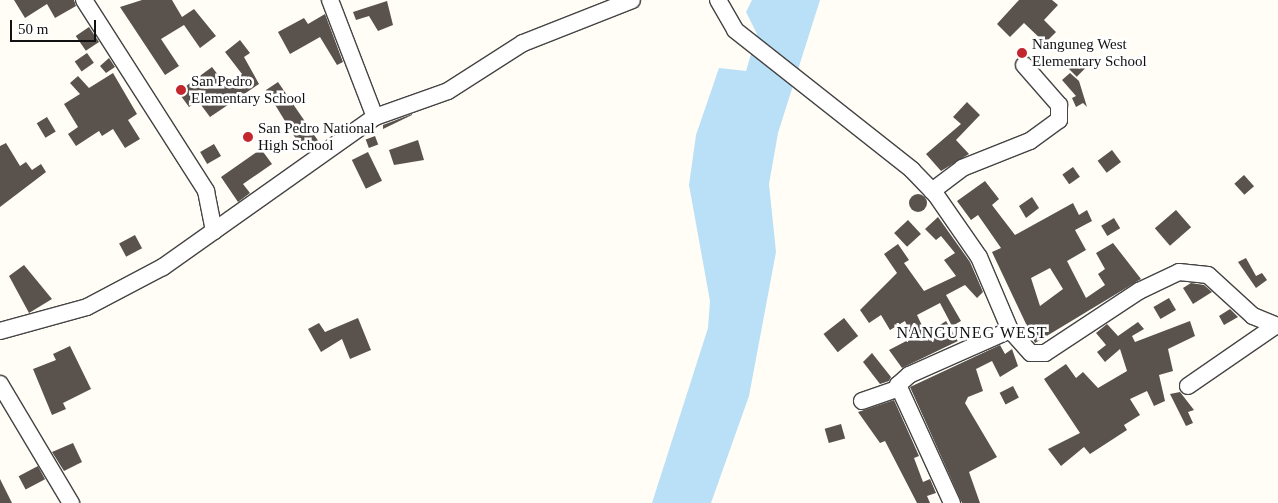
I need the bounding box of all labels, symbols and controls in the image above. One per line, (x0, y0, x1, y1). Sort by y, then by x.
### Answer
scale bar (12, 10, 99, 42)
text: 50 m (18, 21, 48, 37)
place label: Nanguneg West Elementary School (1032, 35, 1147, 70)
marker: Nanguneg West Elementary School (1016, 47, 1028, 59)
place label: San Pedro Elementary School (191, 72, 306, 107)
marker: San Pedro Elementary School (175, 84, 187, 96)
place label: San Pedro National High School (258, 119, 375, 154)
marker: San Pedro National High School (242, 131, 254, 143)
district label: NANGUNEG WEST (895, 323, 1049, 343)

